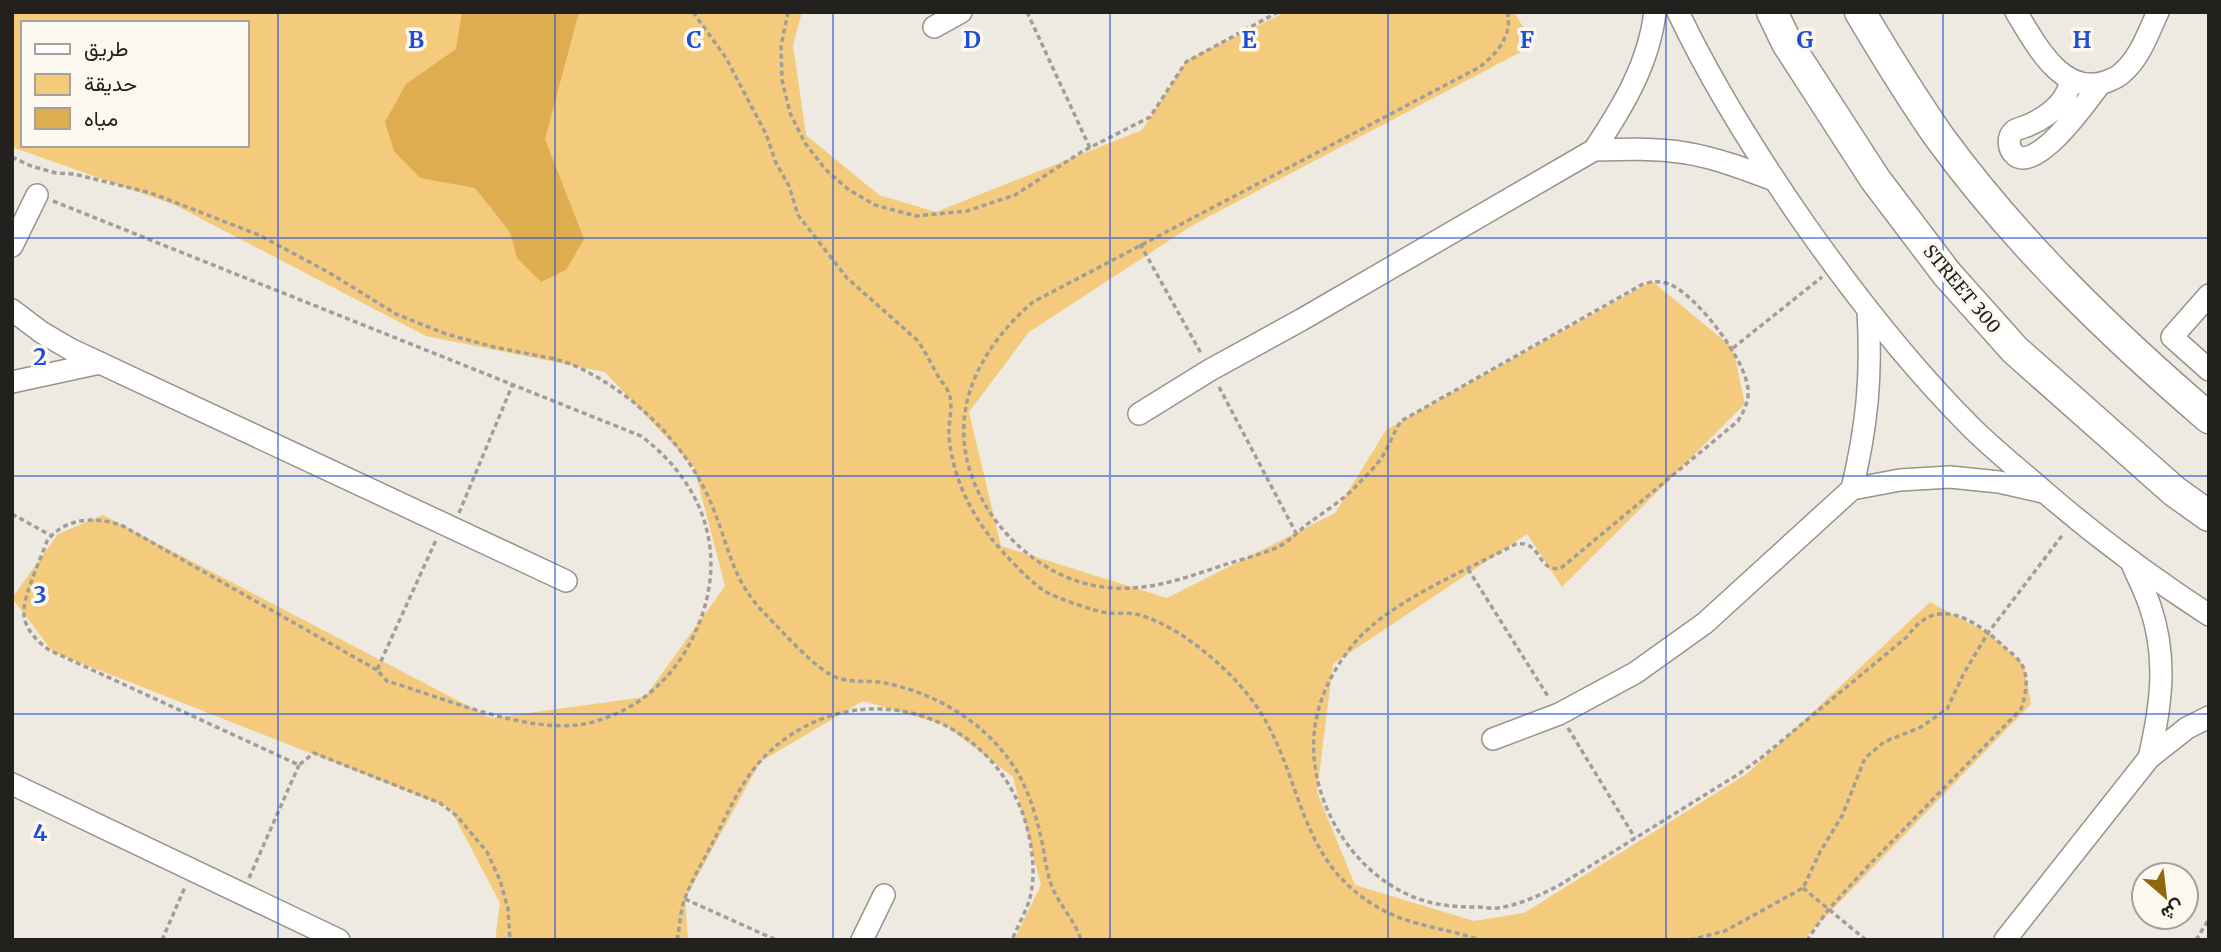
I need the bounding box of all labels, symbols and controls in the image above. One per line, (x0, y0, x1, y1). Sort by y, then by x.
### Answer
legend (21, 21, 248, 147)
text: B (408, 25, 424, 54)
text: C (686, 25, 702, 54)
text: D (963, 25, 981, 54)
text: E (1241, 25, 1257, 54)
text: F (1520, 25, 1534, 54)
text: G (1797, 25, 1814, 54)
text: H (2073, 25, 2092, 54)
text: طريق (84, 35, 129, 62)
text: حديقة (84, 70, 137, 97)
text: مياه (84, 105, 118, 132)
street label: STREET 300 (1918, 240, 2006, 338)
text: 2 (33, 342, 47, 371)
text: 3 (33, 580, 47, 609)
text: 4 (33, 818, 48, 847)
north arrow (2130, 861, 2200, 931)
text: ش (2157, 895, 2189, 927)

